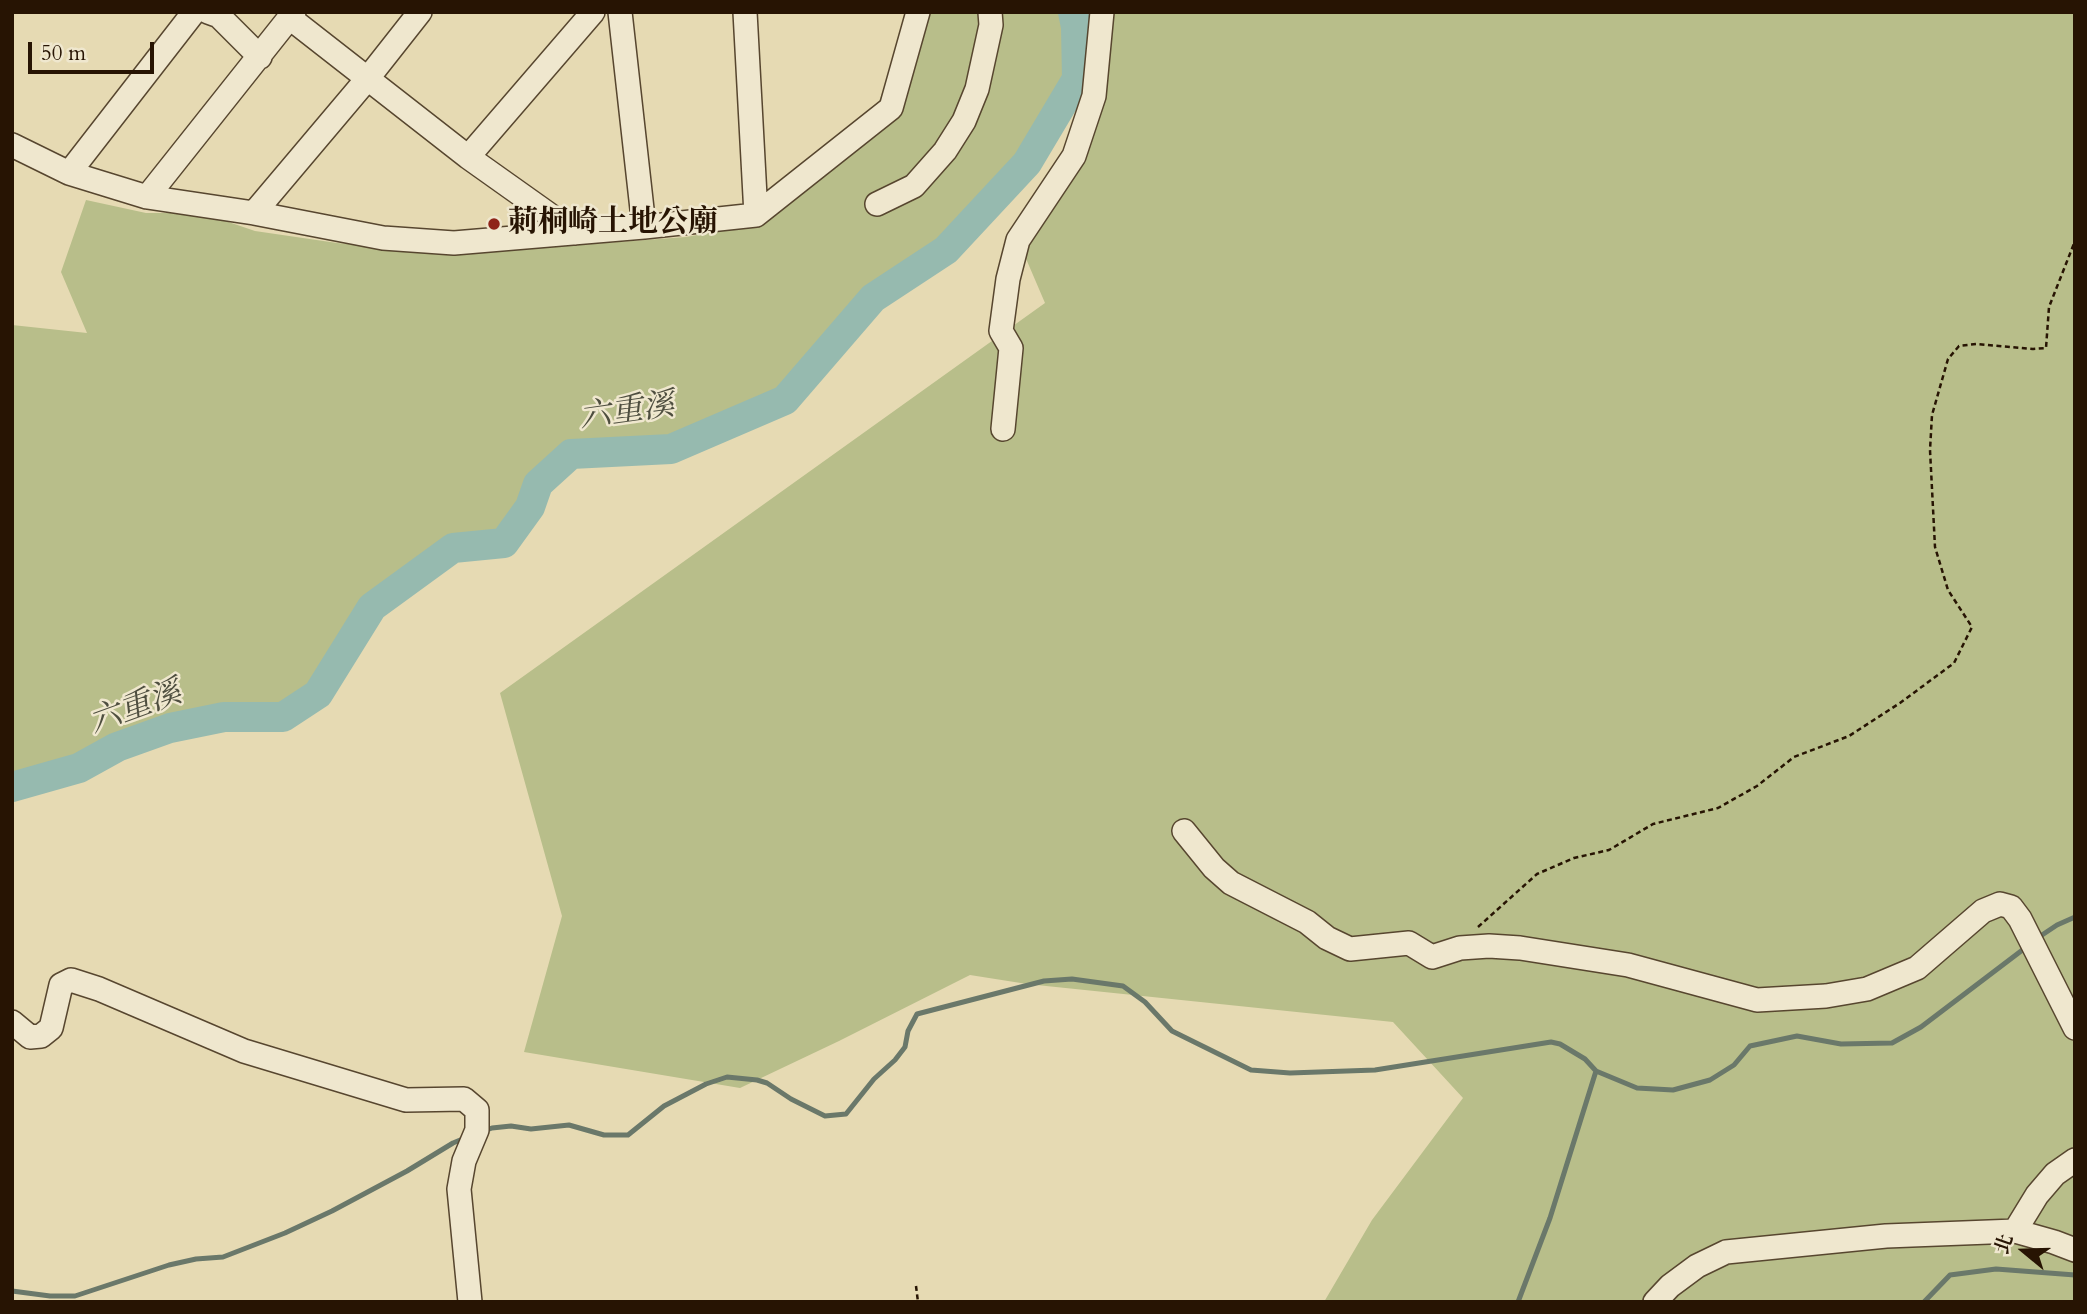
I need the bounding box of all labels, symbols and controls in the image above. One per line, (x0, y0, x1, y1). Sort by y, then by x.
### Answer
scale bar (32, 28, 158, 72)
text: 50 m (41, 39, 86, 68)
place label: 莿桐崎土地公廟 (508, 206, 718, 242)
marker: 莿桐崎土地公廟 (486, 216, 502, 232)
water label: 六重溪 (577, 387, 677, 439)
water label: 六重溪 (84, 675, 188, 743)
north arrow (1989, 1216, 2059, 1286)
text: 北 (1989, 1231, 2020, 1257)

